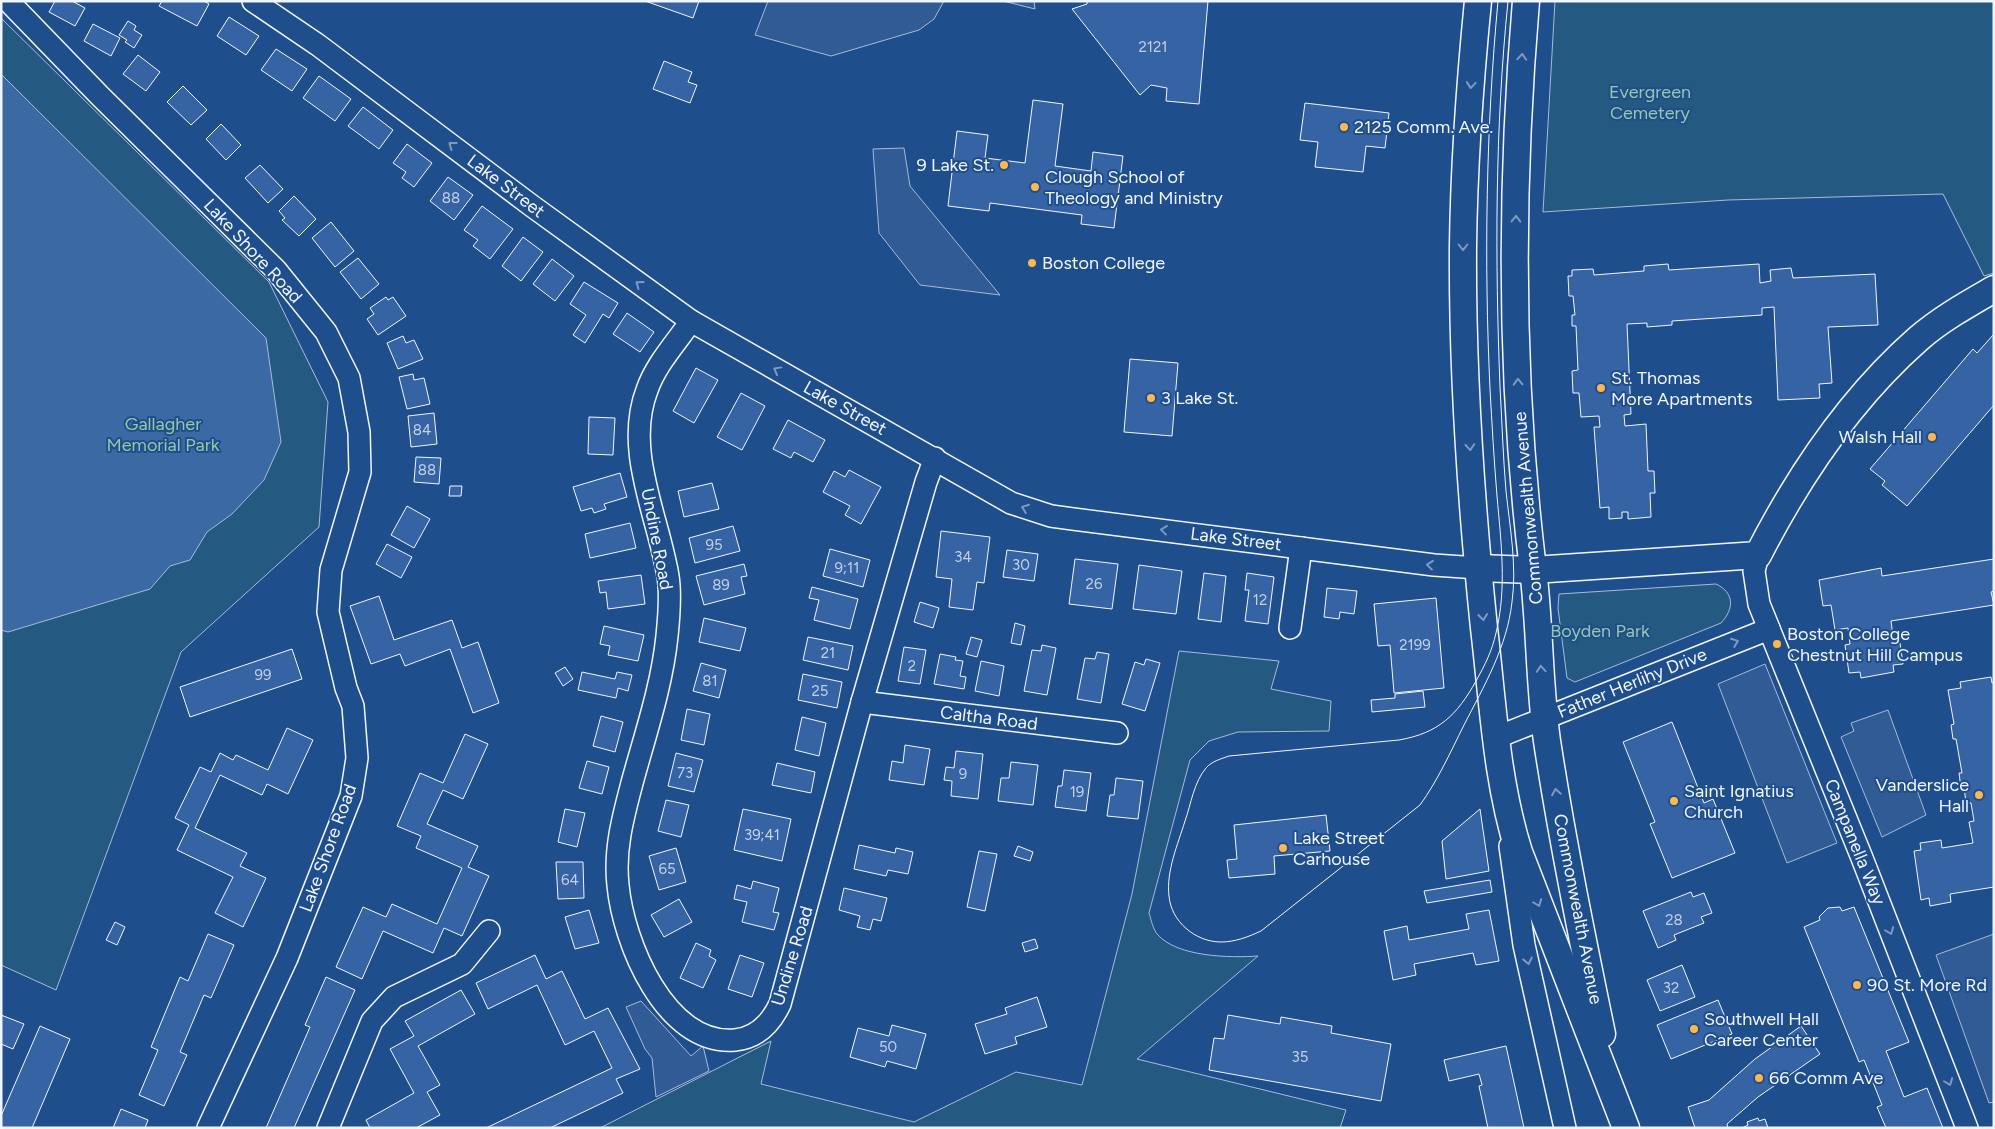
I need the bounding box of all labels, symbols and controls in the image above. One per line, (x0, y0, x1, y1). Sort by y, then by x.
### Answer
house number: 2121 (1138, 38, 1168, 56)
one-way arrow (1517, 53, 1528, 61)
one-way arrow (1466, 81, 1477, 89)
park label: Evergreen Cemetery (1609, 81, 1691, 124)
place label: 2125 Comm. Ave. (1354, 116, 1493, 138)
marker: 2125 Comm. Ave. (1338, 121, 1350, 133)
one-way arrow (449, 143, 458, 151)
street label: Lake Street (463, 150, 549, 223)
place label: 9 Lake St. (916, 154, 994, 176)
marker: 9 Lake St. (998, 159, 1010, 171)
place label: Clough School of Theology and Ministry (1045, 166, 1223, 209)
marker: Clough School of Theology and Ministry (1029, 181, 1041, 193)
house number: 88 (442, 189, 460, 207)
street label: Lake Shore Road (199, 194, 307, 308)
one-way arrow (1511, 215, 1521, 223)
one-way arrow (1458, 244, 1468, 251)
place label: Boston College (1042, 252, 1165, 274)
marker: Boston College (1026, 257, 1038, 269)
one-way arrow (635, 281, 645, 290)
one-way arrow (773, 366, 782, 376)
place label: St. Thomas More Apartments (1611, 367, 1752, 410)
street label: Lake Street (800, 376, 891, 440)
one-way arrow (1513, 377, 1524, 385)
marker: St. Thomas More Apartments (1595, 382, 1607, 394)
place label: 3 Lake St. (1161, 387, 1238, 409)
marker: 3 Lake St. (1145, 392, 1157, 404)
street label: Commonwealth Avenue (1509, 411, 1547, 605)
park label: Gallagher Memorial Park (107, 413, 220, 456)
house number: 84 (413, 421, 431, 439)
place label: Walsh Hall (1839, 426, 1922, 448)
marker: Walsh Hall (1926, 431, 1938, 443)
one-way arrow (1464, 444, 1475, 452)
house number: 88 (418, 461, 436, 479)
street label: Undine Road (636, 486, 678, 592)
one-way arrow (1022, 504, 1030, 514)
street label: Lake Street (1189, 522, 1283, 556)
one-way arrow (1160, 526, 1169, 536)
house number: 95 (705, 536, 723, 554)
house number: 34 (954, 548, 972, 566)
house number: 30 (1012, 556, 1030, 574)
house number: 9;11 (835, 559, 859, 577)
one-way arrow (1425, 560, 1434, 570)
house number: 26 (1086, 575, 1103, 593)
house number: 89 (712, 576, 730, 594)
house number: 12 (1253, 591, 1267, 609)
one-way arrow (1477, 613, 1488, 621)
park label: Boyden Park (1550, 620, 1650, 642)
place label: Boston College Chestnut Hill Campus (1787, 623, 1963, 666)
house number: 2199 (1399, 636, 1431, 654)
one-way arrow (1730, 638, 1739, 648)
marker: Boston College Chestnut Hill Campus (1771, 638, 1783, 650)
street label: Father Herlihy Drive (1554, 643, 1710, 723)
house number: 21 (821, 644, 835, 662)
house number: 2 (908, 657, 916, 675)
one-way arrow (1535, 665, 1546, 673)
house number: 99 (255, 666, 271, 684)
house number: 81 (702, 672, 718, 690)
house number: 25 (811, 682, 829, 700)
street label: Caltha Road (939, 701, 1039, 735)
house number: 73 (677, 764, 693, 782)
house number: 9 (959, 765, 967, 783)
place label: Vanderslice Hall (1875, 774, 1969, 817)
street label: Campanella Way (1820, 776, 1890, 909)
place label: Saint Ignatius Church (1684, 780, 1794, 823)
street label: Lake Shore Road (295, 781, 361, 915)
house number: 19 (1070, 783, 1084, 801)
one-way arrow (1551, 788, 1561, 796)
marker: Vanderslice Hall (1973, 789, 1985, 801)
marker: Saint Ignatius Church (1668, 795, 1680, 807)
street label: Commonwealth Avenue (1549, 812, 1607, 1006)
house number: 39;41 (744, 826, 780, 844)
place label: Lake Street Carhouse (1293, 827, 1385, 870)
marker: Lake Street Carhouse (1277, 842, 1289, 854)
house number: 65 (658, 860, 676, 878)
house number: 64 (561, 871, 579, 889)
one-way arrow (1532, 898, 1542, 906)
street label: Undine Road (766, 903, 818, 1009)
house number: 28 (1665, 911, 1683, 929)
one-way arrow (1884, 926, 1894, 935)
one-way arrow (1522, 956, 1533, 965)
place label: 90 St. More Rd (1867, 974, 1987, 996)
house number: 32 (1663, 979, 1679, 997)
marker: 90 St. More Rd (1851, 979, 1863, 991)
place label: Southwell Hall Career Center (1704, 1008, 1819, 1051)
marker: Southwell Hall Career Center (1688, 1023, 1700, 1035)
house number: 50 (879, 1038, 897, 1056)
house number: 35 (1292, 1048, 1308, 1066)
place label: 66 Comm Ave (1769, 1067, 1883, 1089)
marker: 66 Comm Ave (1753, 1072, 1765, 1084)
one-way arrow (1943, 1078, 1953, 1086)

